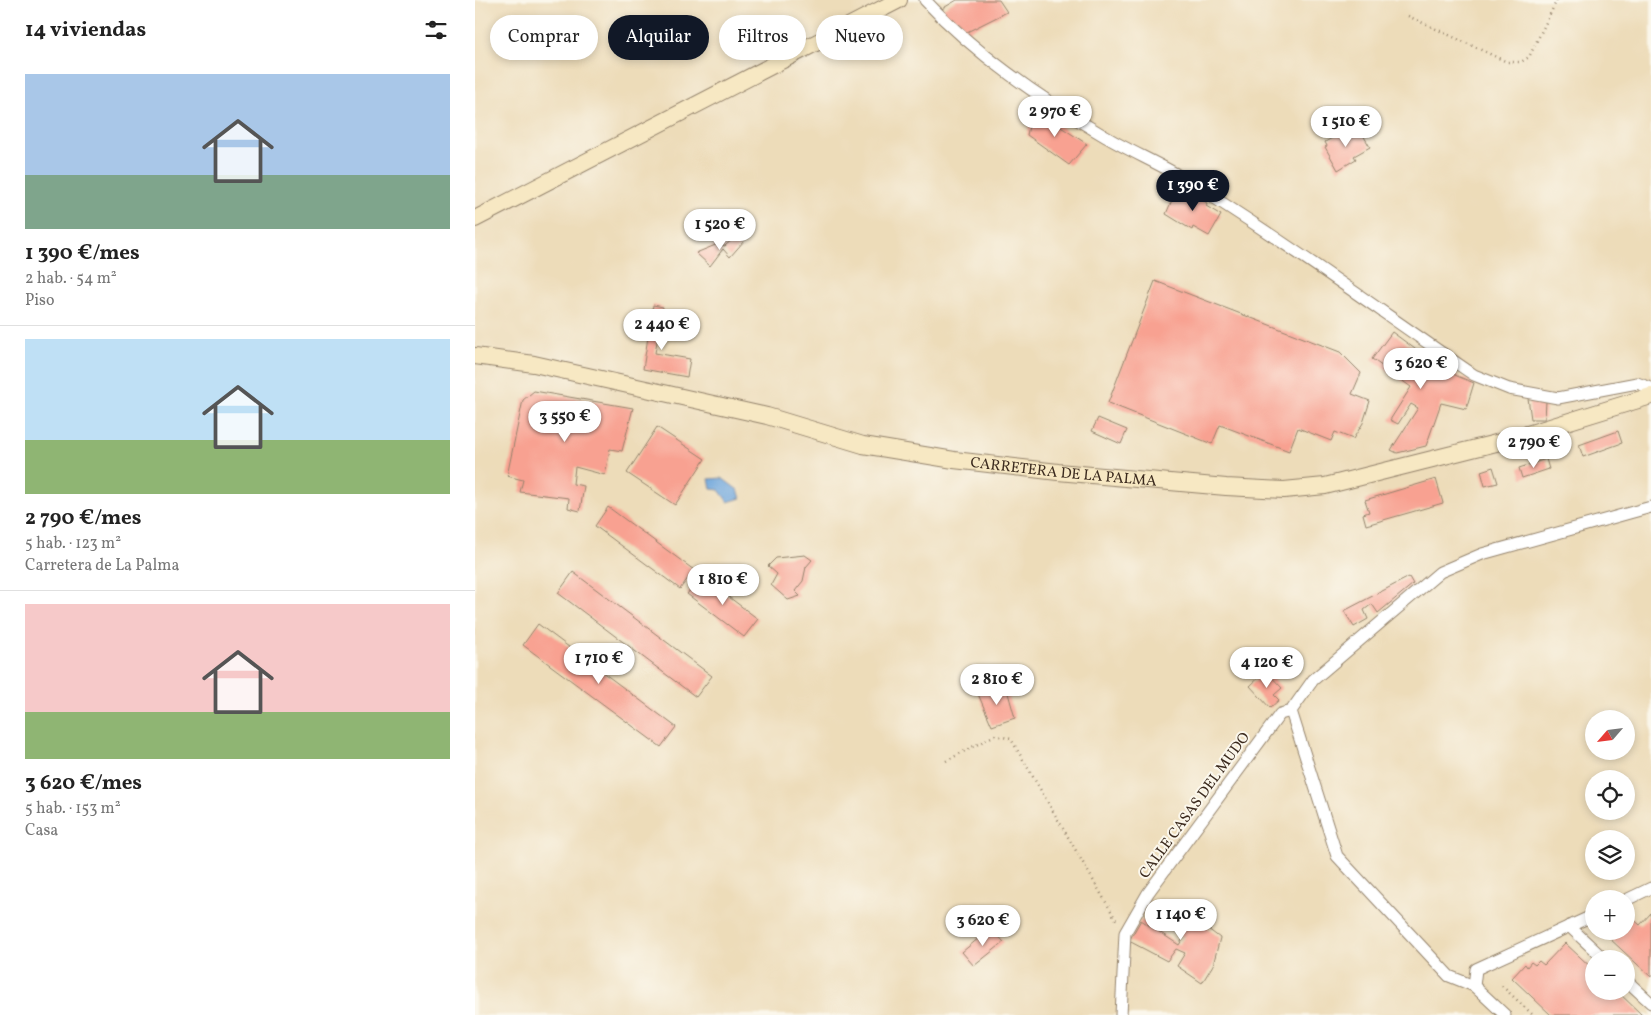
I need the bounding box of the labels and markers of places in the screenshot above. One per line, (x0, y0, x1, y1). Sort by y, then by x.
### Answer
pin: 2 970 € (1009, 96, 1101, 138)
pin: 1 510 € (1300, 106, 1392, 148)
pin: 1 390 € (1147, 170, 1239, 212)
pin: 1 520 € (674, 208, 766, 251)
pin: 2 440 € (616, 308, 708, 351)
pin: 3 620 € (1375, 348, 1467, 390)
pin: 3 550 € (519, 400, 611, 443)
pin: 2 790 € (1488, 426, 1580, 469)
pin: 1 810 € (677, 564, 769, 606)
pin: 1 710 € (553, 642, 645, 685)
pin: 4 120 € (1221, 646, 1313, 689)
pin: 2 810 € (951, 664, 1043, 706)
pin: 1 140 € (1135, 898, 1227, 941)
pin: 3 620 € (937, 904, 1029, 947)

